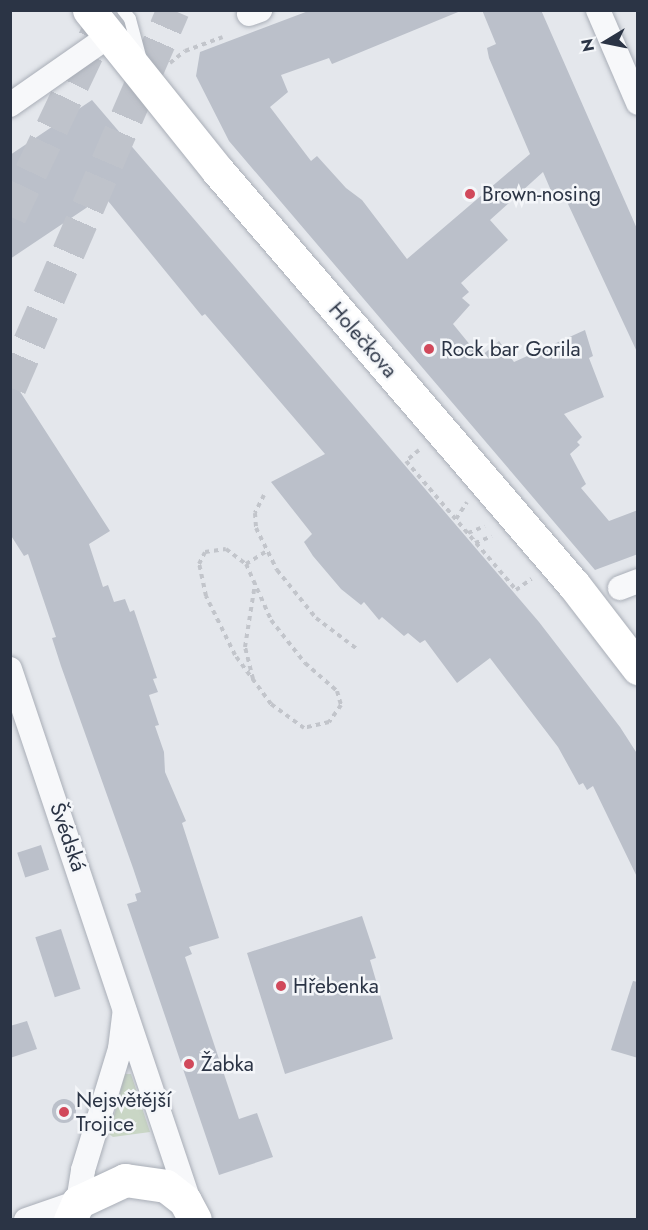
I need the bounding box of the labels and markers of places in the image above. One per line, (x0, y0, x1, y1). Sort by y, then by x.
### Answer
place label: Brown-nosing (482, 181, 601, 207)
marker: Brown-nosing (463, 187, 477, 201)
place label: Rock bar Gorila (441, 336, 581, 362)
marker: Rock bar Gorila (422, 342, 436, 356)
place label: Hřebenka (293, 973, 379, 999)
marker: Hřebenka (274, 979, 288, 993)
place label: Žabka (201, 1051, 254, 1077)
marker: Žabka (182, 1057, 196, 1071)
place label: Nejsvětější Trojice (76, 1087, 171, 1137)
marker: Nejsvětější Trojice (57, 1105, 71, 1119)

